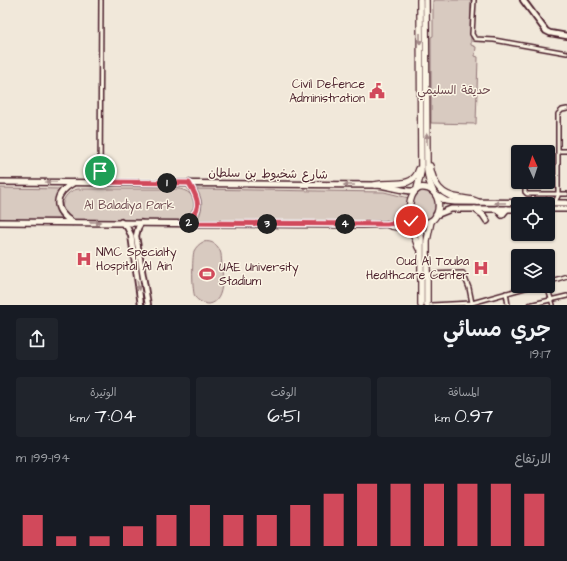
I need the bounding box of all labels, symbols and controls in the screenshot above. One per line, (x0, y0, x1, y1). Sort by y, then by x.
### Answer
one-way arrow (417, 33, 423, 46)
place label: Civil Defence Administration (289, 76, 365, 107)
public building icon: Civil Defence Administration (368, 82, 386, 100)
park label: حديقة السليمي (417, 82, 491, 101)
one-way arrow (424, 132, 430, 145)
north arrow (511, 145, 555, 189)
map controls (511, 145, 555, 293)
pin (83, 154, 117, 188)
icon: arrive (89, 160, 111, 182)
street label: شارع شخبوط بن سلطان (208, 164, 328, 184)
pin: 1 (157, 173, 177, 193)
text: 1 (166, 175, 168, 190)
one-way arrow (44, 179, 57, 185)
one-way arrow (343, 181, 355, 188)
park label: Al Baladiya Park (84, 197, 175, 215)
button: locate (511, 197, 555, 241)
one-way arrow (493, 200, 506, 206)
pin (394, 204, 428, 238)
icon: check (400, 210, 422, 232)
pin: 2 (179, 213, 199, 233)
pin: 3 (257, 214, 277, 234)
pin: 4 (335, 214, 355, 234)
text: 2 (186, 215, 192, 230)
text: 3 (264, 216, 270, 231)
text: 4 (341, 216, 349, 231)
one-way arrow (89, 219, 102, 225)
place label: NMC Specialty Hospital Al Ain (96, 244, 177, 275)
button: layers (511, 249, 555, 293)
hospital icon: NMC Specialty Hospital Al Ain (75, 250, 93, 268)
place label: Oud Al Touba Healthcare Center (366, 253, 469, 284)
place label: UAE University Stadium (219, 259, 299, 290)
hospital icon: Oud Al Touba Healthcare Center (472, 259, 490, 277)
sports icon: UAE University Stadium (198, 265, 216, 283)
one-way arrow (135, 279, 141, 291)
text: جري مسائي (443, 314, 551, 345)
button: share (16, 318, 58, 360)
text: 19:17 (530, 345, 551, 363)
text: الوتيرة (90, 385, 116, 400)
text: الوقت (271, 385, 296, 400)
text: المسافة (448, 385, 480, 400)
text: 7:04 (95, 402, 136, 430)
text: 6:51 (267, 402, 300, 430)
text: 0.97 (454, 402, 493, 430)
text: /km (70, 411, 95, 426)
text: km (434, 411, 454, 426)
text: 194–199 m (16, 449, 70, 467)
text: الارتفاع (515, 450, 551, 468)

